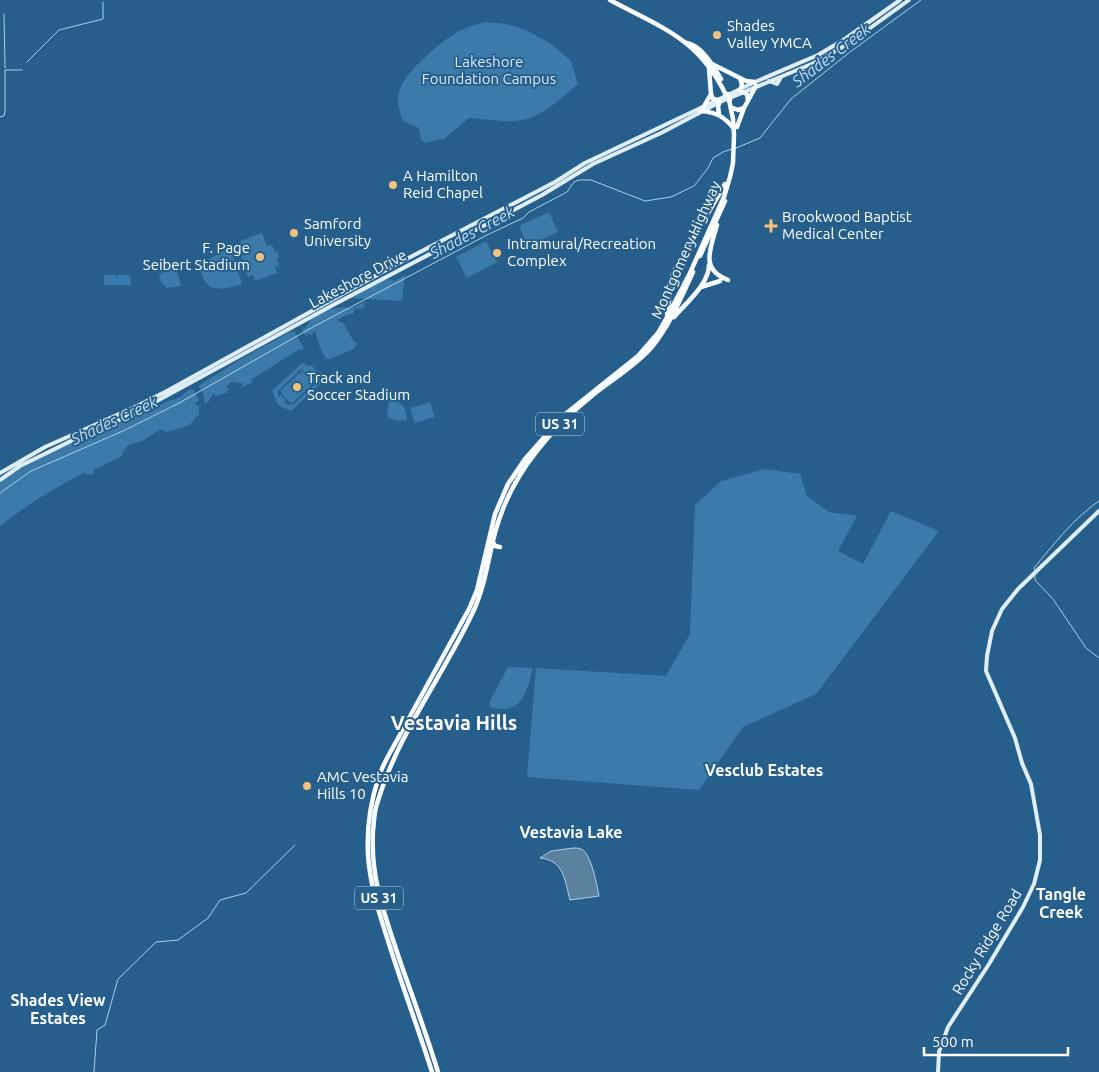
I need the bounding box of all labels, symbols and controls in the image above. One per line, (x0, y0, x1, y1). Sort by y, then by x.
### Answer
place label: Shades Valley YMCA (727, 17, 812, 51)
water label: Shades Creek (787, 19, 874, 91)
marker: Shades Valley YMCA (711, 29, 723, 41)
park label: Lakeshore Foundation Campus (422, 53, 556, 87)
place label: A Hamilton Reid Chapel (403, 167, 483, 201)
street label: Montgomery Highway (647, 178, 724, 321)
marker: A Hamilton Reid Chapel (387, 179, 399, 191)
water label: Shades Creek (426, 202, 518, 262)
place label: Brookwood Baptist Medical Center (782, 208, 912, 242)
place label: Samford University (304, 215, 371, 249)
marker: Brookwood Baptist Medical Center (764, 219, 778, 233)
marker: Samford University (288, 227, 300, 239)
place label: Intramural/Recreation Complex (507, 235, 656, 269)
place label: F. Page Seibert Stadium (143, 239, 250, 273)
street label: Lakeshore Drive (306, 246, 409, 311)
marker: Intramural/Recreation Complex (491, 247, 503, 259)
marker: F. Page Seibert Stadium (254, 251, 266, 263)
place label: Track and Soccer Stadium (307, 369, 410, 403)
marker: Track and Soccer Stadium (291, 381, 303, 393)
water label: Shades Creek (67, 392, 161, 448)
road number: US 31 (536, 412, 584, 436)
district label: Vestavia Hills (391, 711, 517, 734)
district label: Vesclub Estates (705, 761, 823, 779)
place label: AMC Vestavia Hills 10 (317, 768, 408, 802)
marker: AMC Vestavia Hills 10 (301, 780, 313, 792)
district label: Vestavia Lake (519, 823, 623, 841)
district label: Tangle Creek (1036, 885, 1086, 921)
road number: US 31 (355, 886, 403, 910)
street label: Rocky Ridge Road (948, 886, 1025, 998)
district label: Shades View Estates (10, 991, 106, 1027)
scale bar (924, 1024, 1068, 1056)
text: 500 m (932, 1033, 974, 1050)

